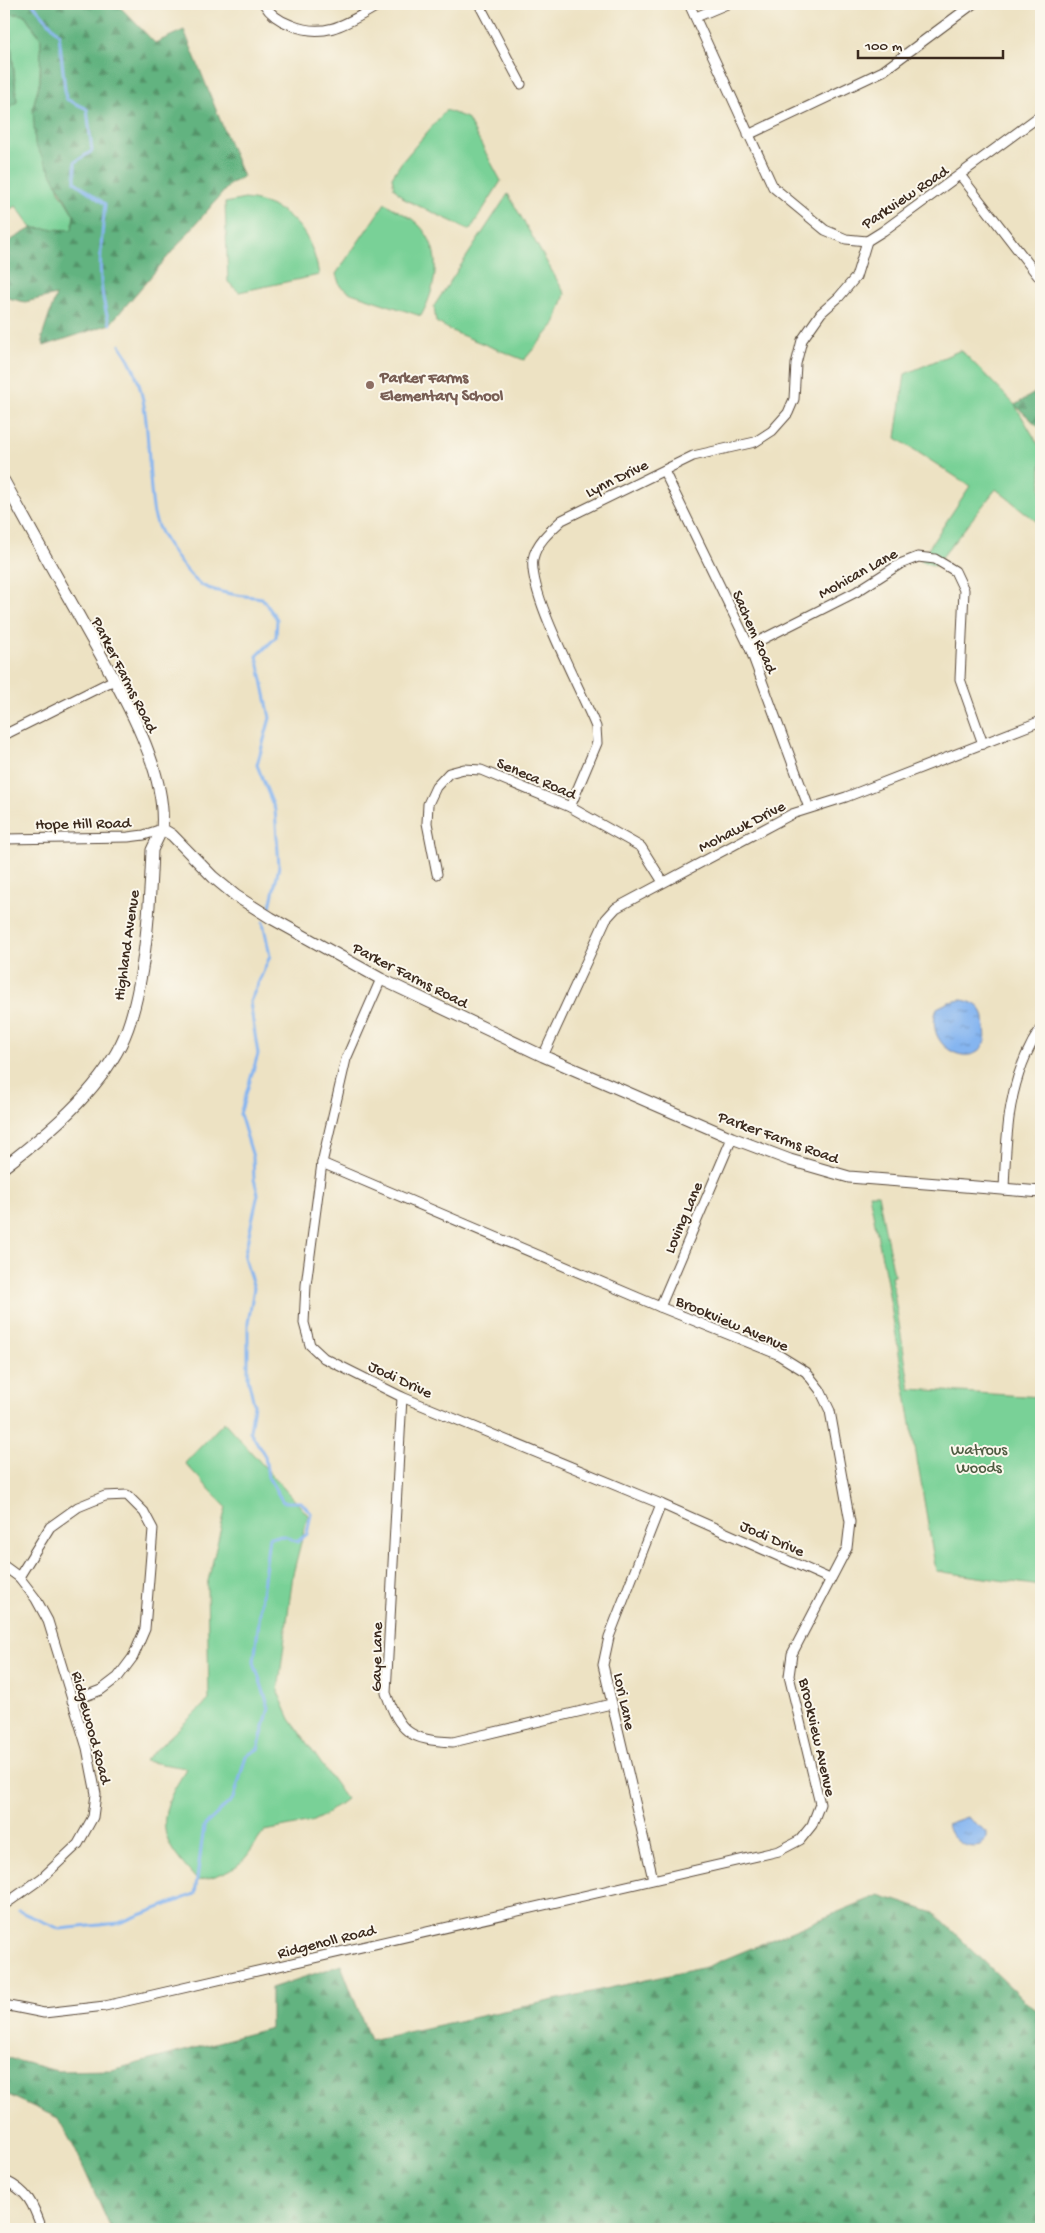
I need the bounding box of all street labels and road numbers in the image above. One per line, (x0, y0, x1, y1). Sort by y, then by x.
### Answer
street label: Parkview Road (858, 162, 954, 235)
street label: Lynn Drive (583, 456, 653, 504)
street label: Mohican Lane (816, 545, 902, 605)
street label: Sachem Road (726, 588, 780, 678)
street label: Parker Farms Road (85, 614, 161, 738)
street label: Seneca Road (493, 755, 580, 806)
street label: Mohawk Drive (696, 798, 790, 858)
street label: Hope Hill Road (35, 815, 133, 836)
street label: Highland Avenue (111, 888, 146, 1002)
street label: Parker Farms Road (348, 939, 472, 1015)
street label: Parker Farms Road (714, 1108, 842, 1170)
street label: Loving Lane (662, 1179, 709, 1257)
street label: Brookview Avenue (671, 1293, 792, 1358)
street label: Jodi Drive (365, 1358, 435, 1405)
street label: Jodi Drive (737, 1518, 807, 1563)
street label: Gaye Lane (368, 1621, 389, 1692)
street label: Ridgewood Road (65, 1670, 114, 1788)
street label: Lori Lane (607, 1672, 638, 1733)
street label: Brookview Avenue (793, 1676, 839, 1799)
street label: Ridgenoll Road (276, 1922, 379, 1965)

